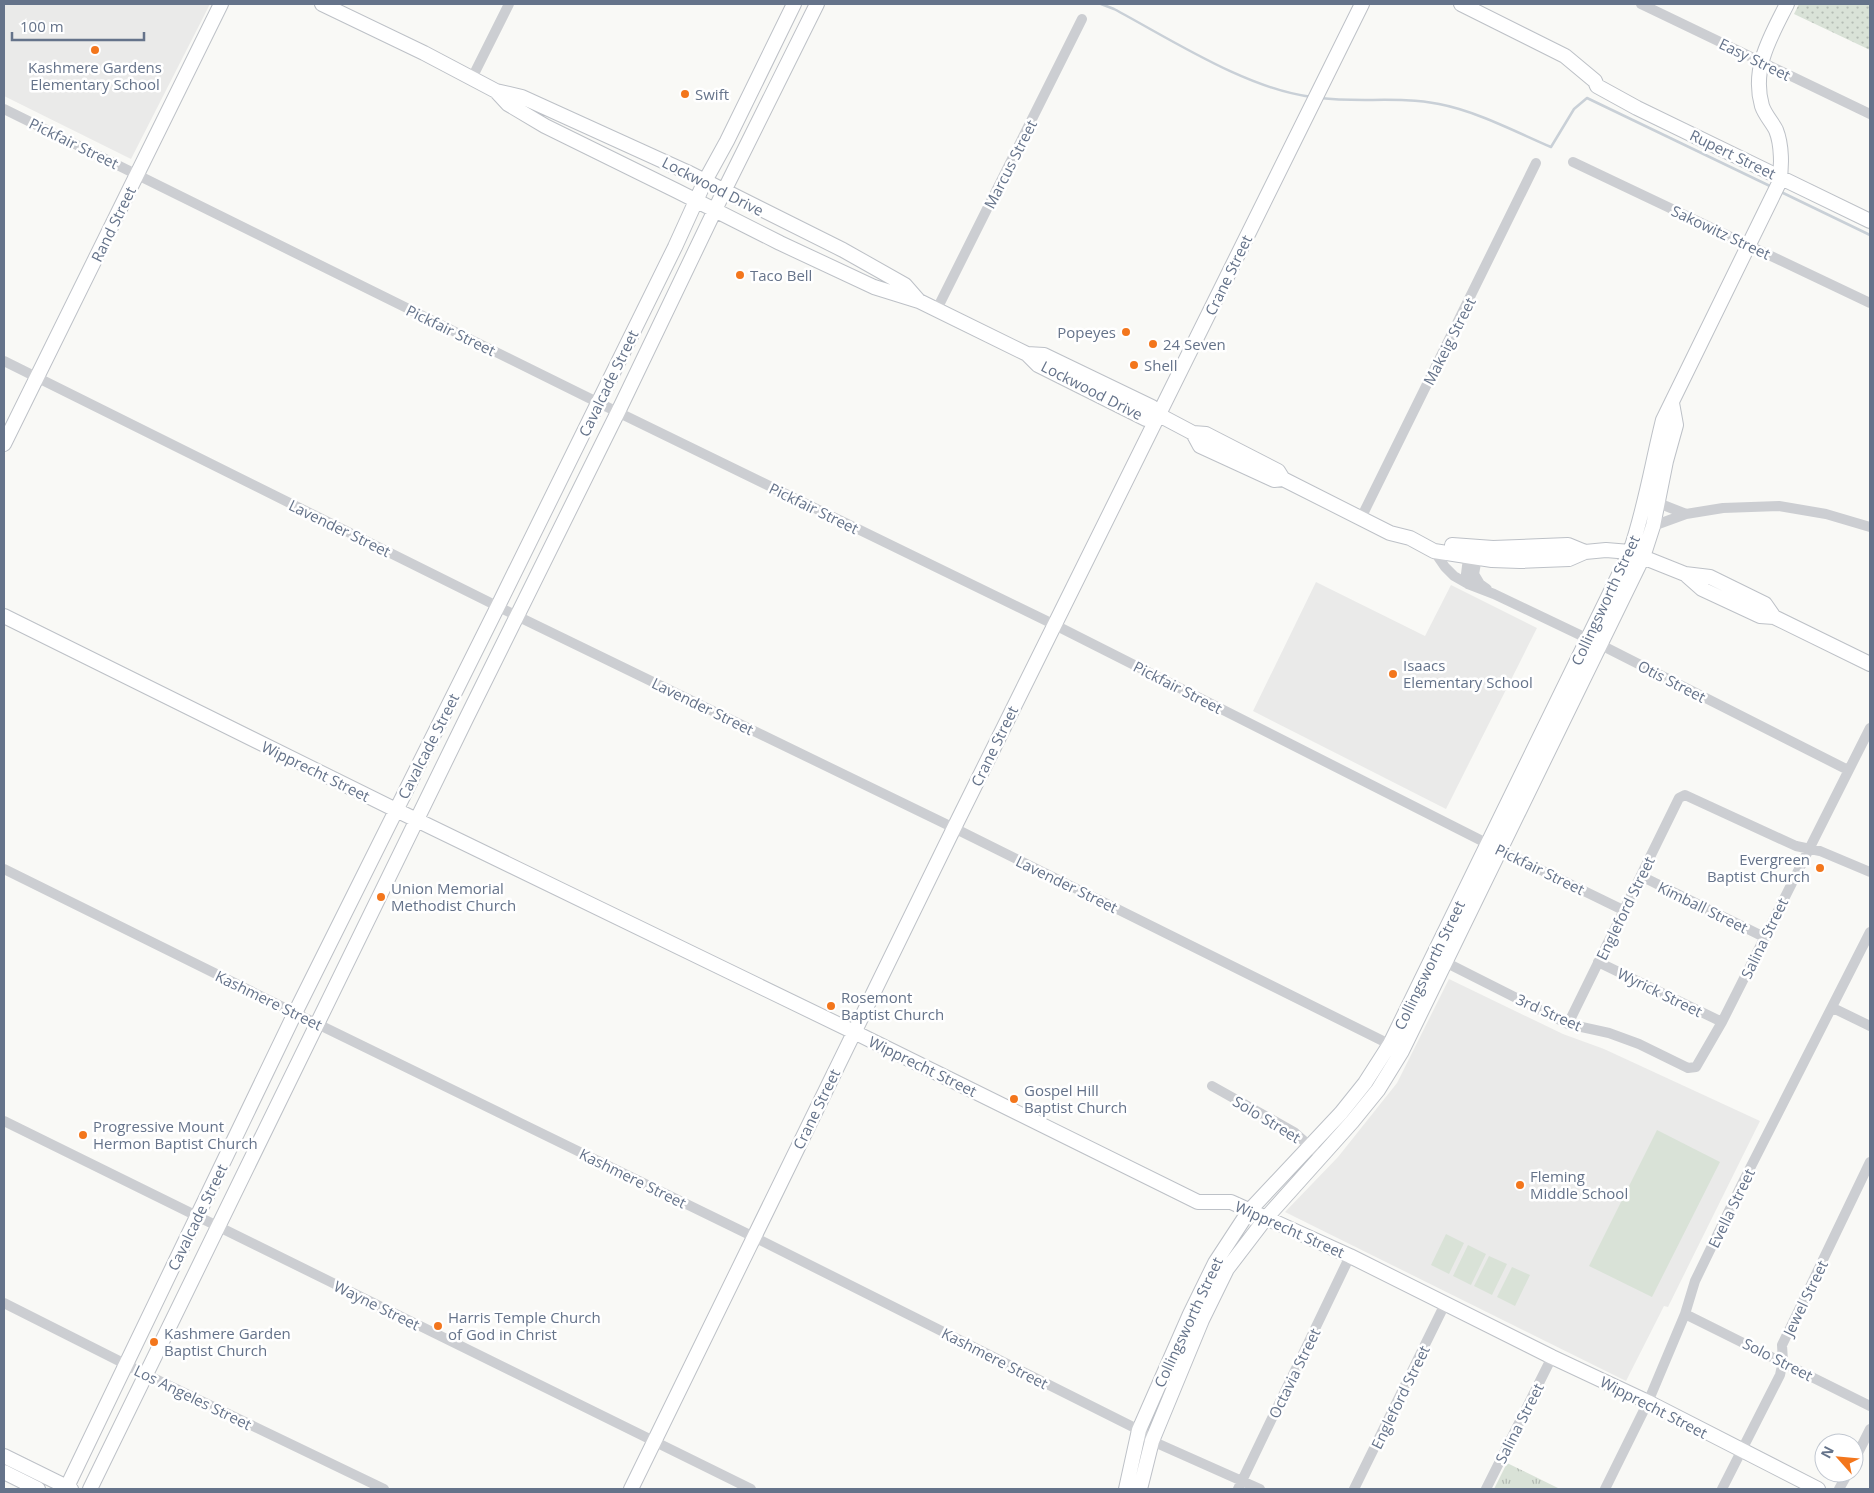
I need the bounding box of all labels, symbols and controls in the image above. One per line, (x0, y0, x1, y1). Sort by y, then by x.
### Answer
scale bar (12, 10, 145, 42)
text: 100 m (20, 16, 64, 36)
street label: Easy Street (1716, 33, 1794, 85)
marker: Kashmere Gardens Elementary School (89, 44, 101, 56)
place label: Kashmere Gardens Elementary School (28, 57, 162, 94)
place label: Swift (695, 84, 729, 104)
marker: Swift (679, 88, 691, 100)
street label: Pickfair Street (26, 113, 122, 173)
street label: Marcus Street (979, 116, 1041, 212)
street label: Rupert Street (1687, 125, 1779, 183)
street label: Lockwood Drive (659, 152, 767, 220)
street label: Rand Street (86, 183, 140, 265)
street label: Sakowitz Street (1668, 200, 1774, 264)
street label: Crane Street (1200, 231, 1256, 319)
place label: Taco Bell (750, 265, 812, 285)
marker: Taco Bell (734, 269, 746, 281)
street label: Makeig Street (1418, 294, 1480, 388)
street label: Pickfair Street (403, 300, 499, 360)
place label: Popeyes (1057, 322, 1116, 342)
street label: Cavalcade Street (574, 326, 642, 440)
marker: Popeyes (1120, 326, 1132, 338)
place label: 24 Seven (1163, 334, 1226, 354)
marker: 24 Seven (1147, 338, 1159, 350)
place label: Shell (1144, 355, 1177, 375)
street label: Lockwood Drive (1038, 356, 1146, 424)
marker: Shell (1128, 359, 1140, 371)
street label: Pickfair Street (766, 478, 862, 538)
street label: Lavender Street (286, 495, 394, 561)
street label: Collingsworth Street (1566, 532, 1644, 668)
place label: Isaacs Elementary School (1403, 655, 1533, 692)
street label: Otis Street (1635, 655, 1709, 707)
street label: Pickfair Street (1130, 656, 1226, 718)
marker: Isaacs Elementary School (1387, 668, 1399, 680)
street label: Lavender Street (649, 673, 757, 739)
street label: Cavalcade Street (393, 690, 463, 802)
street label: Crane Street (966, 702, 1022, 790)
street label: Wipprecht Street (259, 736, 373, 806)
street label: Pickfair Street (1492, 839, 1588, 899)
place label: Evergreen Baptist Church (1707, 849, 1810, 886)
street label: Lavender Street (1013, 851, 1121, 917)
street label: Engleford Street (1591, 853, 1659, 963)
marker: Evergreen Baptist Church (1814, 862, 1826, 874)
street label: Kimball Street (1655, 877, 1751, 937)
place label: Union Memorial Methodist Church (391, 878, 516, 915)
marker: Union Memorial Methodist Church (375, 891, 387, 903)
street label: Salina Street (1736, 894, 1792, 982)
street label: Collingsworth Street (1389, 897, 1469, 1033)
street label: Wyrick Street (1614, 963, 1706, 1021)
street label: Kashmere Street (212, 965, 326, 1035)
place label: Rosemont Baptist Church (841, 987, 944, 1024)
street label: 3rd Street (1513, 989, 1585, 1035)
marker: Rosemont Baptist Church (825, 1000, 837, 1012)
street label: Wipprecht Street (866, 1031, 980, 1101)
street label: Crane Street (788, 1065, 844, 1153)
place label: Gospel Hill Baptist Church (1024, 1080, 1127, 1117)
street label: Solo Street (1229, 1091, 1305, 1147)
marker: Gospel Hill Baptist Church (1008, 1093, 1020, 1105)
place label: Progressive Mount Hermon Baptist Church (93, 1116, 258, 1153)
marker: Progressive Mount Hermon Baptist Church (77, 1129, 89, 1141)
street label: Kashmere Street (576, 1143, 690, 1213)
street label: Cavalcade Street (163, 1160, 231, 1274)
street label: Evella Street (1703, 1165, 1759, 1251)
place label: Fleming Middle School (1530, 1166, 1628, 1203)
marker: Fleming Middle School (1514, 1179, 1526, 1191)
street label: Wipprecht Street (1232, 1196, 1348, 1262)
street label: Collingsworth Street (1149, 1254, 1227, 1390)
street label: Jewel Street (1777, 1257, 1832, 1341)
street label: Wayne Street (331, 1276, 423, 1334)
place label: Harris Temple Church of God in Christ (448, 1307, 601, 1344)
marker: Harris Temple Church of God in Christ (432, 1320, 444, 1332)
place label: Kashmere Garden Baptist Church (164, 1323, 291, 1360)
street label: Kashmere Street (939, 1323, 1051, 1393)
street label: Octavia Street (1264, 1325, 1324, 1421)
street label: Solo Street (1740, 1333, 1816, 1385)
marker: Kashmere Garden Baptist Church (148, 1336, 160, 1348)
street label: Engleford Street (1366, 1342, 1434, 1452)
street label: Los Angeles Street (131, 1360, 255, 1434)
street label: Wipprecht Street (1597, 1371, 1711, 1443)
street label: Salina Street (1490, 1379, 1548, 1467)
north arrow (1814, 1433, 1864, 1483)
text: N (1816, 1442, 1838, 1461)

